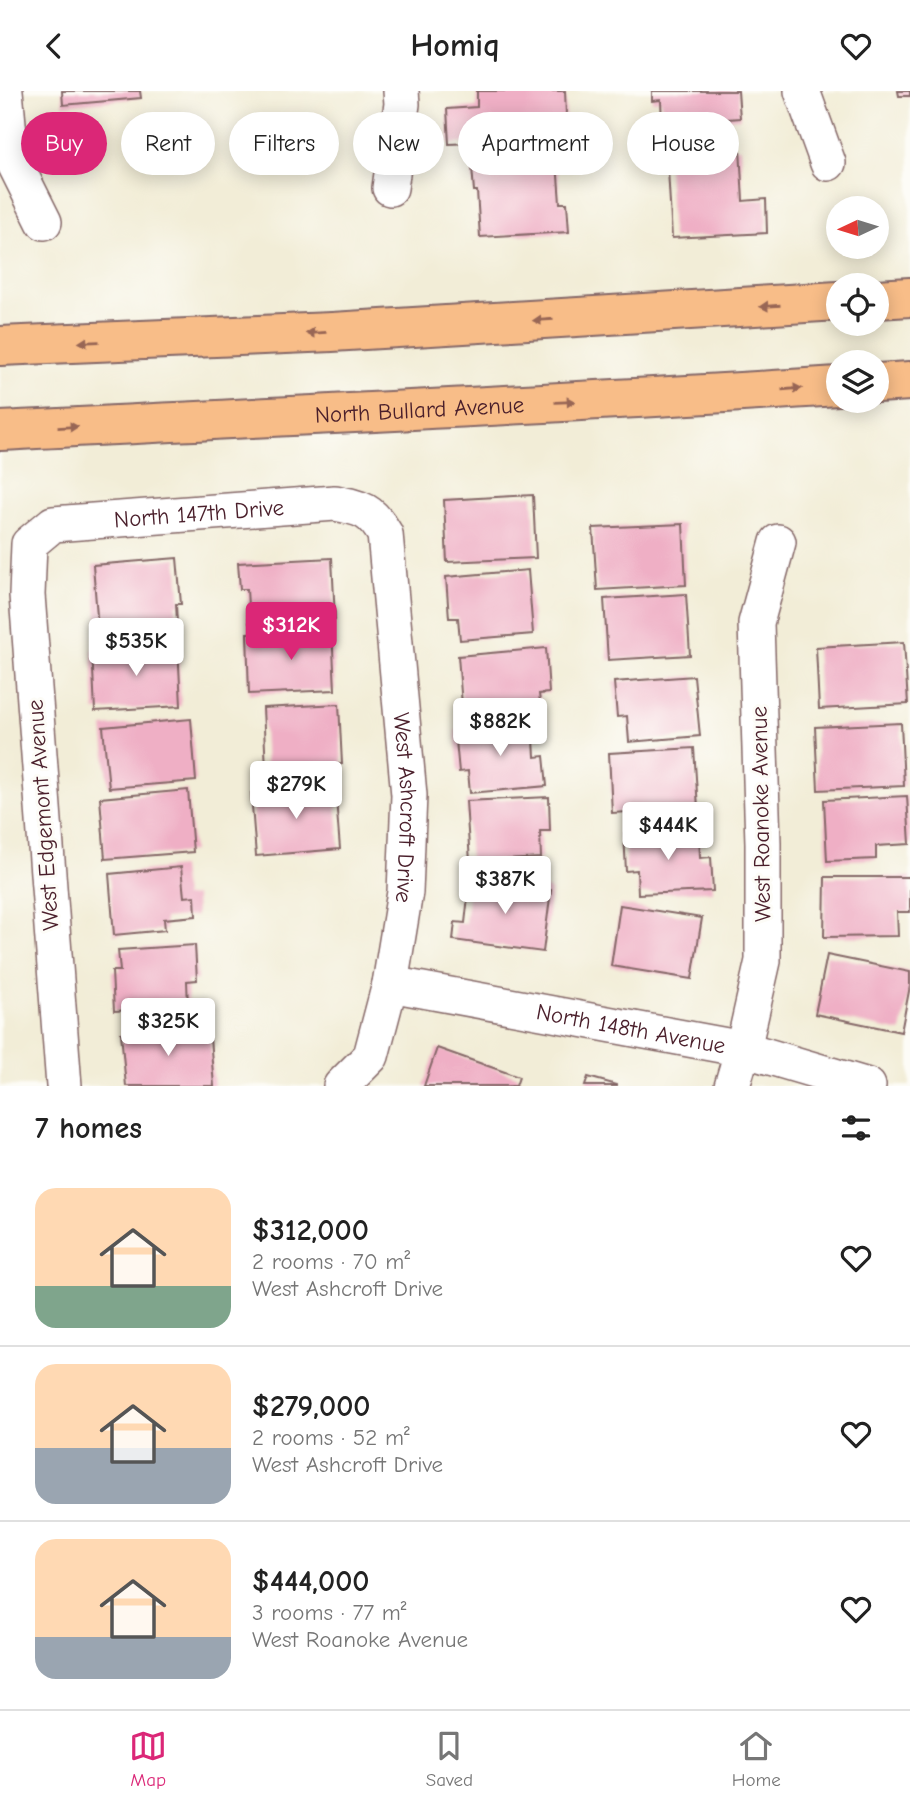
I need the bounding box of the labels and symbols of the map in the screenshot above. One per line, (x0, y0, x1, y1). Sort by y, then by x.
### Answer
north arrow (826, 196, 889, 259)
one-way arrow (759, 300, 781, 311)
one-way arrow (532, 314, 554, 325)
one-way arrow (305, 328, 327, 339)
one-way arrow (77, 336, 99, 348)
one-way arrow (781, 383, 803, 394)
street label: North Bullard Avenue (314, 391, 525, 428)
one-way arrow (554, 397, 576, 408)
one-way arrow (57, 421, 79, 432)
street label: North 147th Drive (113, 493, 285, 533)
pin: $312K (242, 603, 340, 662)
pin: $535K (87, 619, 185, 678)
street label: West Edgemont Avenue (21, 698, 65, 932)
pin: $882K (451, 699, 549, 758)
street label: West Roanoke Avenue (746, 706, 776, 922)
street label: West Ashcroft Drive (388, 711, 423, 905)
pin: $279K (247, 761, 345, 821)
pin: $444K (619, 803, 717, 862)
pin: $387K (456, 857, 554, 916)
street label: North 148th Avenue (534, 998, 728, 1059)
pin: $325K (119, 999, 217, 1058)

